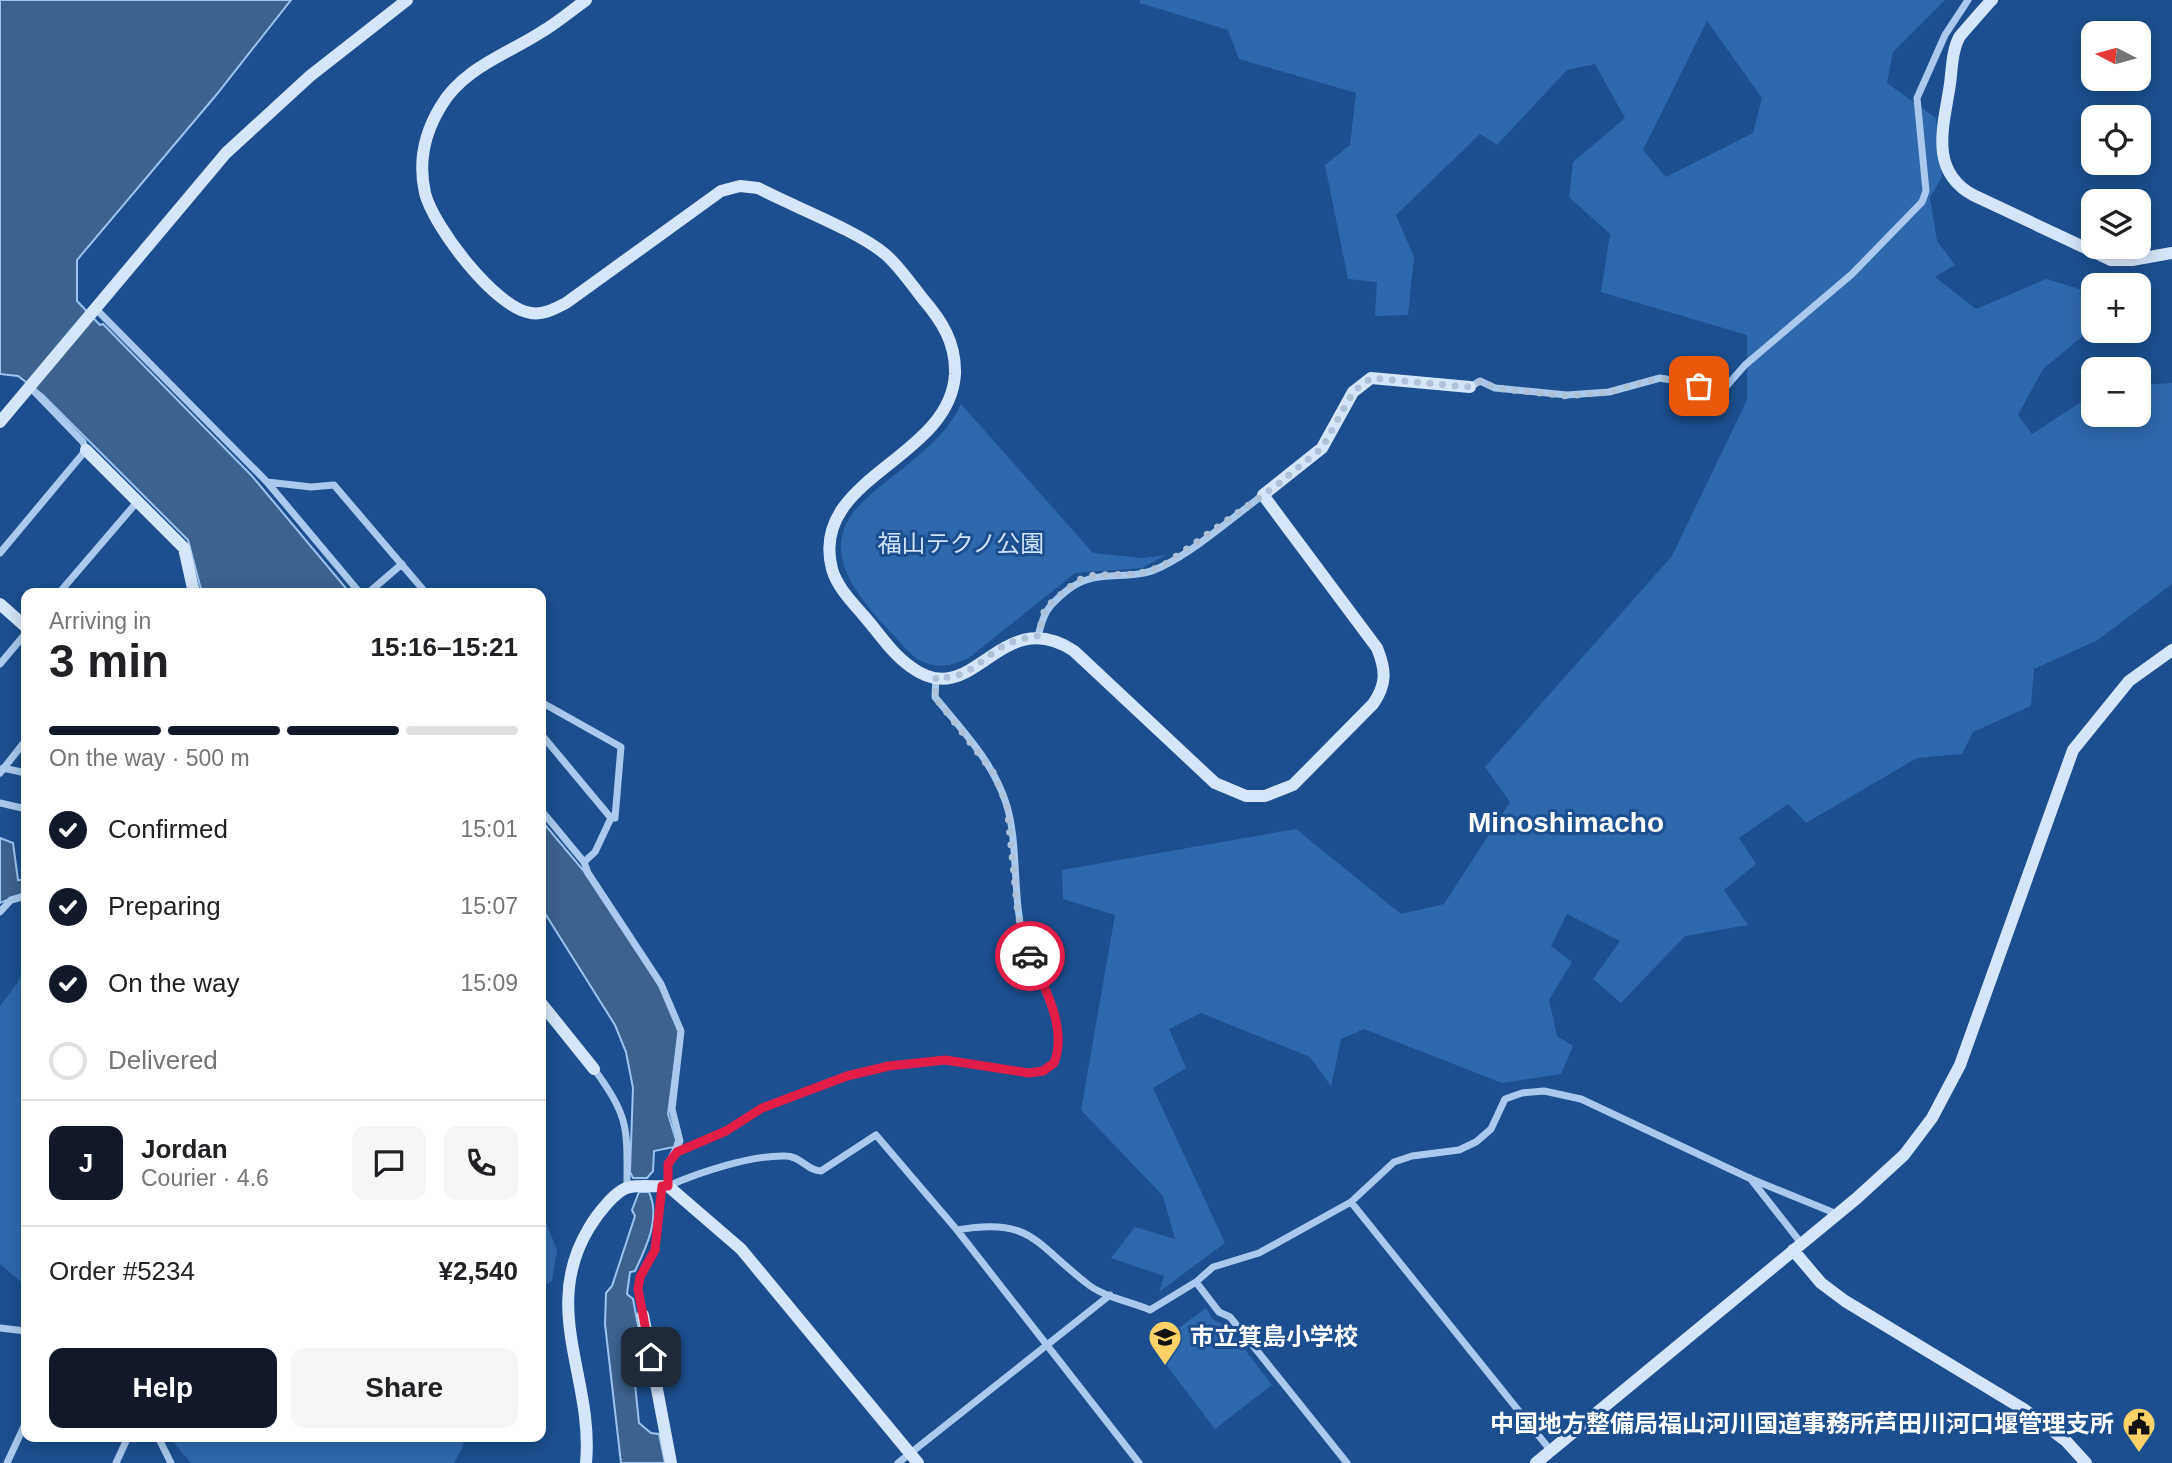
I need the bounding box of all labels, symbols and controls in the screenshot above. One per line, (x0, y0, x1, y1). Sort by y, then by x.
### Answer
north arrow (2081, 21, 2151, 91)
map controls (2081, 21, 2151, 427)
button: locate (2081, 105, 2151, 175)
button: layers (2081, 189, 2151, 259)
button: + (2081, 273, 2151, 343)
pin (1669, 356, 1729, 416)
button: − (2081, 357, 2151, 427)
icon: bag (1680, 367, 1718, 405)
park label: 福山テクノ公園 (878, 530, 1044, 557)
text: Arriving in (49, 608, 151, 634)
text: 15:16–15:21 (371, 632, 518, 662)
text: 3 min (49, 635, 169, 687)
text: On the way · 500 m (49, 745, 250, 771)
district label: Minoshimacho (1468, 807, 1664, 838)
icon: check (49, 811, 87, 849)
text: Confirmed (108, 814, 228, 844)
text: 15:01 (460, 816, 518, 842)
icon: check (49, 888, 87, 926)
text: Preparing (108, 891, 221, 921)
text: 15:07 (460, 893, 518, 919)
courier (995, 921, 1065, 991)
icon: car (1011, 937, 1049, 975)
icon: check (49, 965, 87, 1003)
text: On the way (108, 968, 240, 998)
text: 15:09 (460, 970, 518, 996)
text: Delivered (108, 1045, 218, 1075)
button: chat (352, 1126, 426, 1200)
button: phone (444, 1126, 518, 1200)
text: Jordan (141, 1134, 228, 1164)
text: J (79, 1148, 93, 1178)
text: Courier · 4.6 (141, 1165, 269, 1191)
text: Order #5234 (49, 1256, 195, 1286)
text: ¥2,540 (438, 1256, 518, 1286)
school or university icon: 市立箕島小学校 (1146, 1318, 1184, 1367)
place label: 市立箕島小学校 (1190, 1323, 1358, 1350)
pin (621, 1327, 681, 1387)
icon: home (632, 1338, 670, 1376)
button: Help (49, 1348, 277, 1428)
button: Share (291, 1348, 518, 1428)
public building icon: 中国地方整備局福山河川国道事務所芦田川河口堰管理支所 (2120, 1405, 2158, 1454)
place label: 中国地方整備局福山河川国道事務所芦田川河口堰管理支所 (1490, 1410, 2114, 1437)

